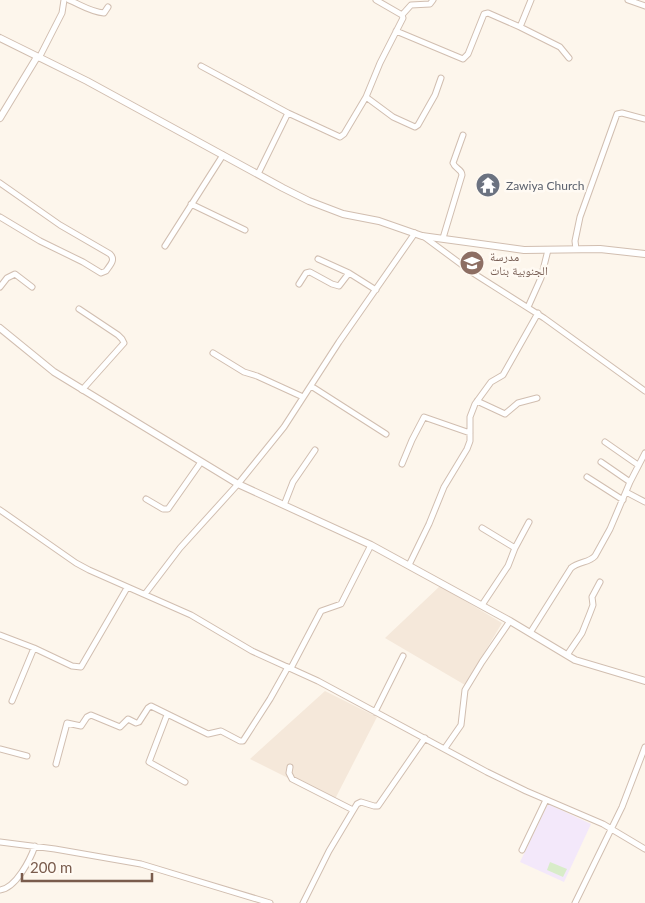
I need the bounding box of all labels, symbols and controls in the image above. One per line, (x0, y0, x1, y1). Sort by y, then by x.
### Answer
temple icon: Zawiya Church (475, 172, 501, 198)
place label: Zawiya Church (506, 178, 584, 193)
place label: مدرسة الجنوبية بنات (490, 249, 548, 278)
school or university icon: مدرسة الجنوبية بنات (459, 250, 485, 276)
scale bar (22, 850, 152, 882)
text: 200 m (30, 858, 72, 876)

